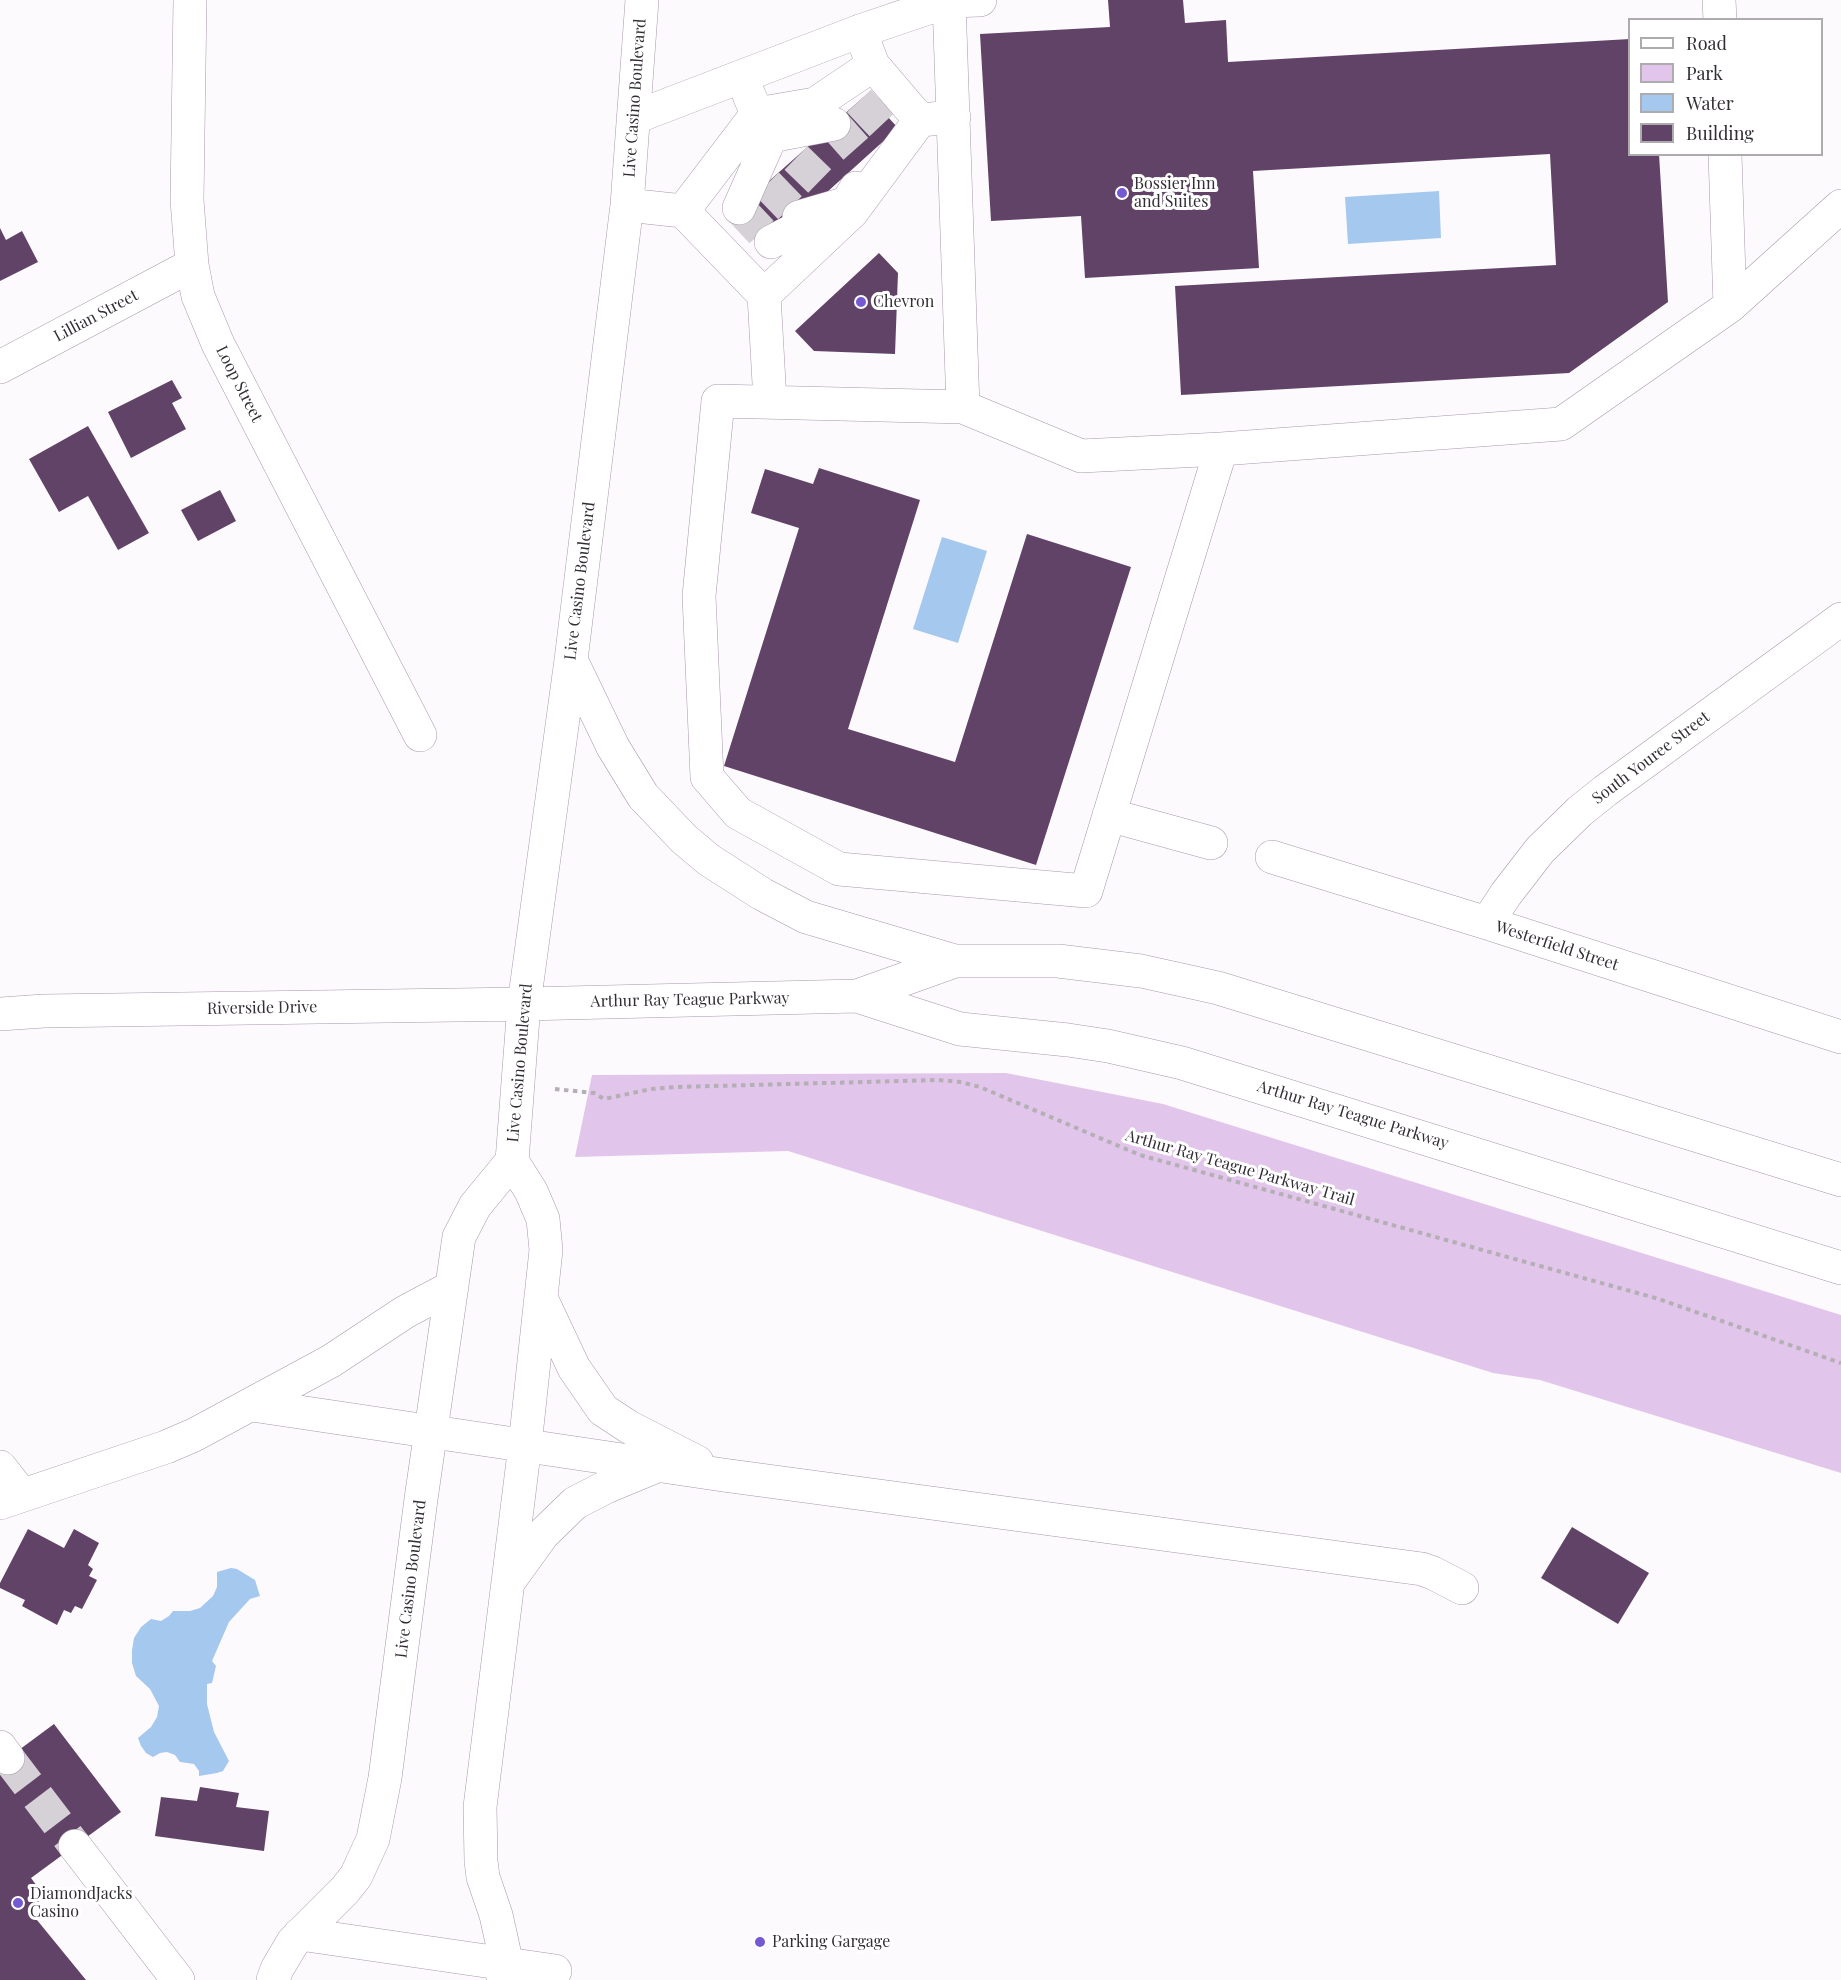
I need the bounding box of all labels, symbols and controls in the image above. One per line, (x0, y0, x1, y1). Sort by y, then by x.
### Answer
street label: Live Casino Boulevard (620, 18, 650, 178)
legend (1628, 18, 1823, 156)
text: Road (1686, 31, 1727, 55)
text: Park (1686, 61, 1723, 85)
text: Water (1686, 91, 1734, 115)
text: Building (1686, 121, 1754, 145)
place label: Bossier Inn and Suites (1134, 174, 1215, 212)
marker: Bossier Inn and Suites (1115, 186, 1129, 200)
street label: Lillian Street (51, 286, 141, 346)
place label: Chevron (873, 292, 934, 312)
marker: Chevron (854, 295, 868, 309)
street label: Loop Street (212, 343, 266, 425)
street label: Live Casino Boulevard (561, 501, 599, 661)
street label: South Youree Street (1588, 708, 1714, 808)
street label: Westerfield Street (1493, 917, 1621, 975)
street label: Live Casino Boulevard (503, 983, 537, 1143)
street label: Arthur Ray Teague Parkway (590, 989, 790, 1011)
street label: Riverside Drive (207, 997, 317, 1019)
street label: Arthur Ray Teague Parkway (1255, 1077, 1451, 1153)
street label: Arthur Ray Teague Parkway Trail (1123, 1126, 1357, 1210)
street label: Live Casino Boulevard (392, 1499, 430, 1659)
place label: DiamondJacks Casino (30, 1884, 132, 1922)
marker: DiamondJacks Casino (11, 1896, 25, 1910)
place label: Parking Gargage (772, 1932, 890, 1952)
marker: Parking Gargage (753, 1935, 767, 1949)

